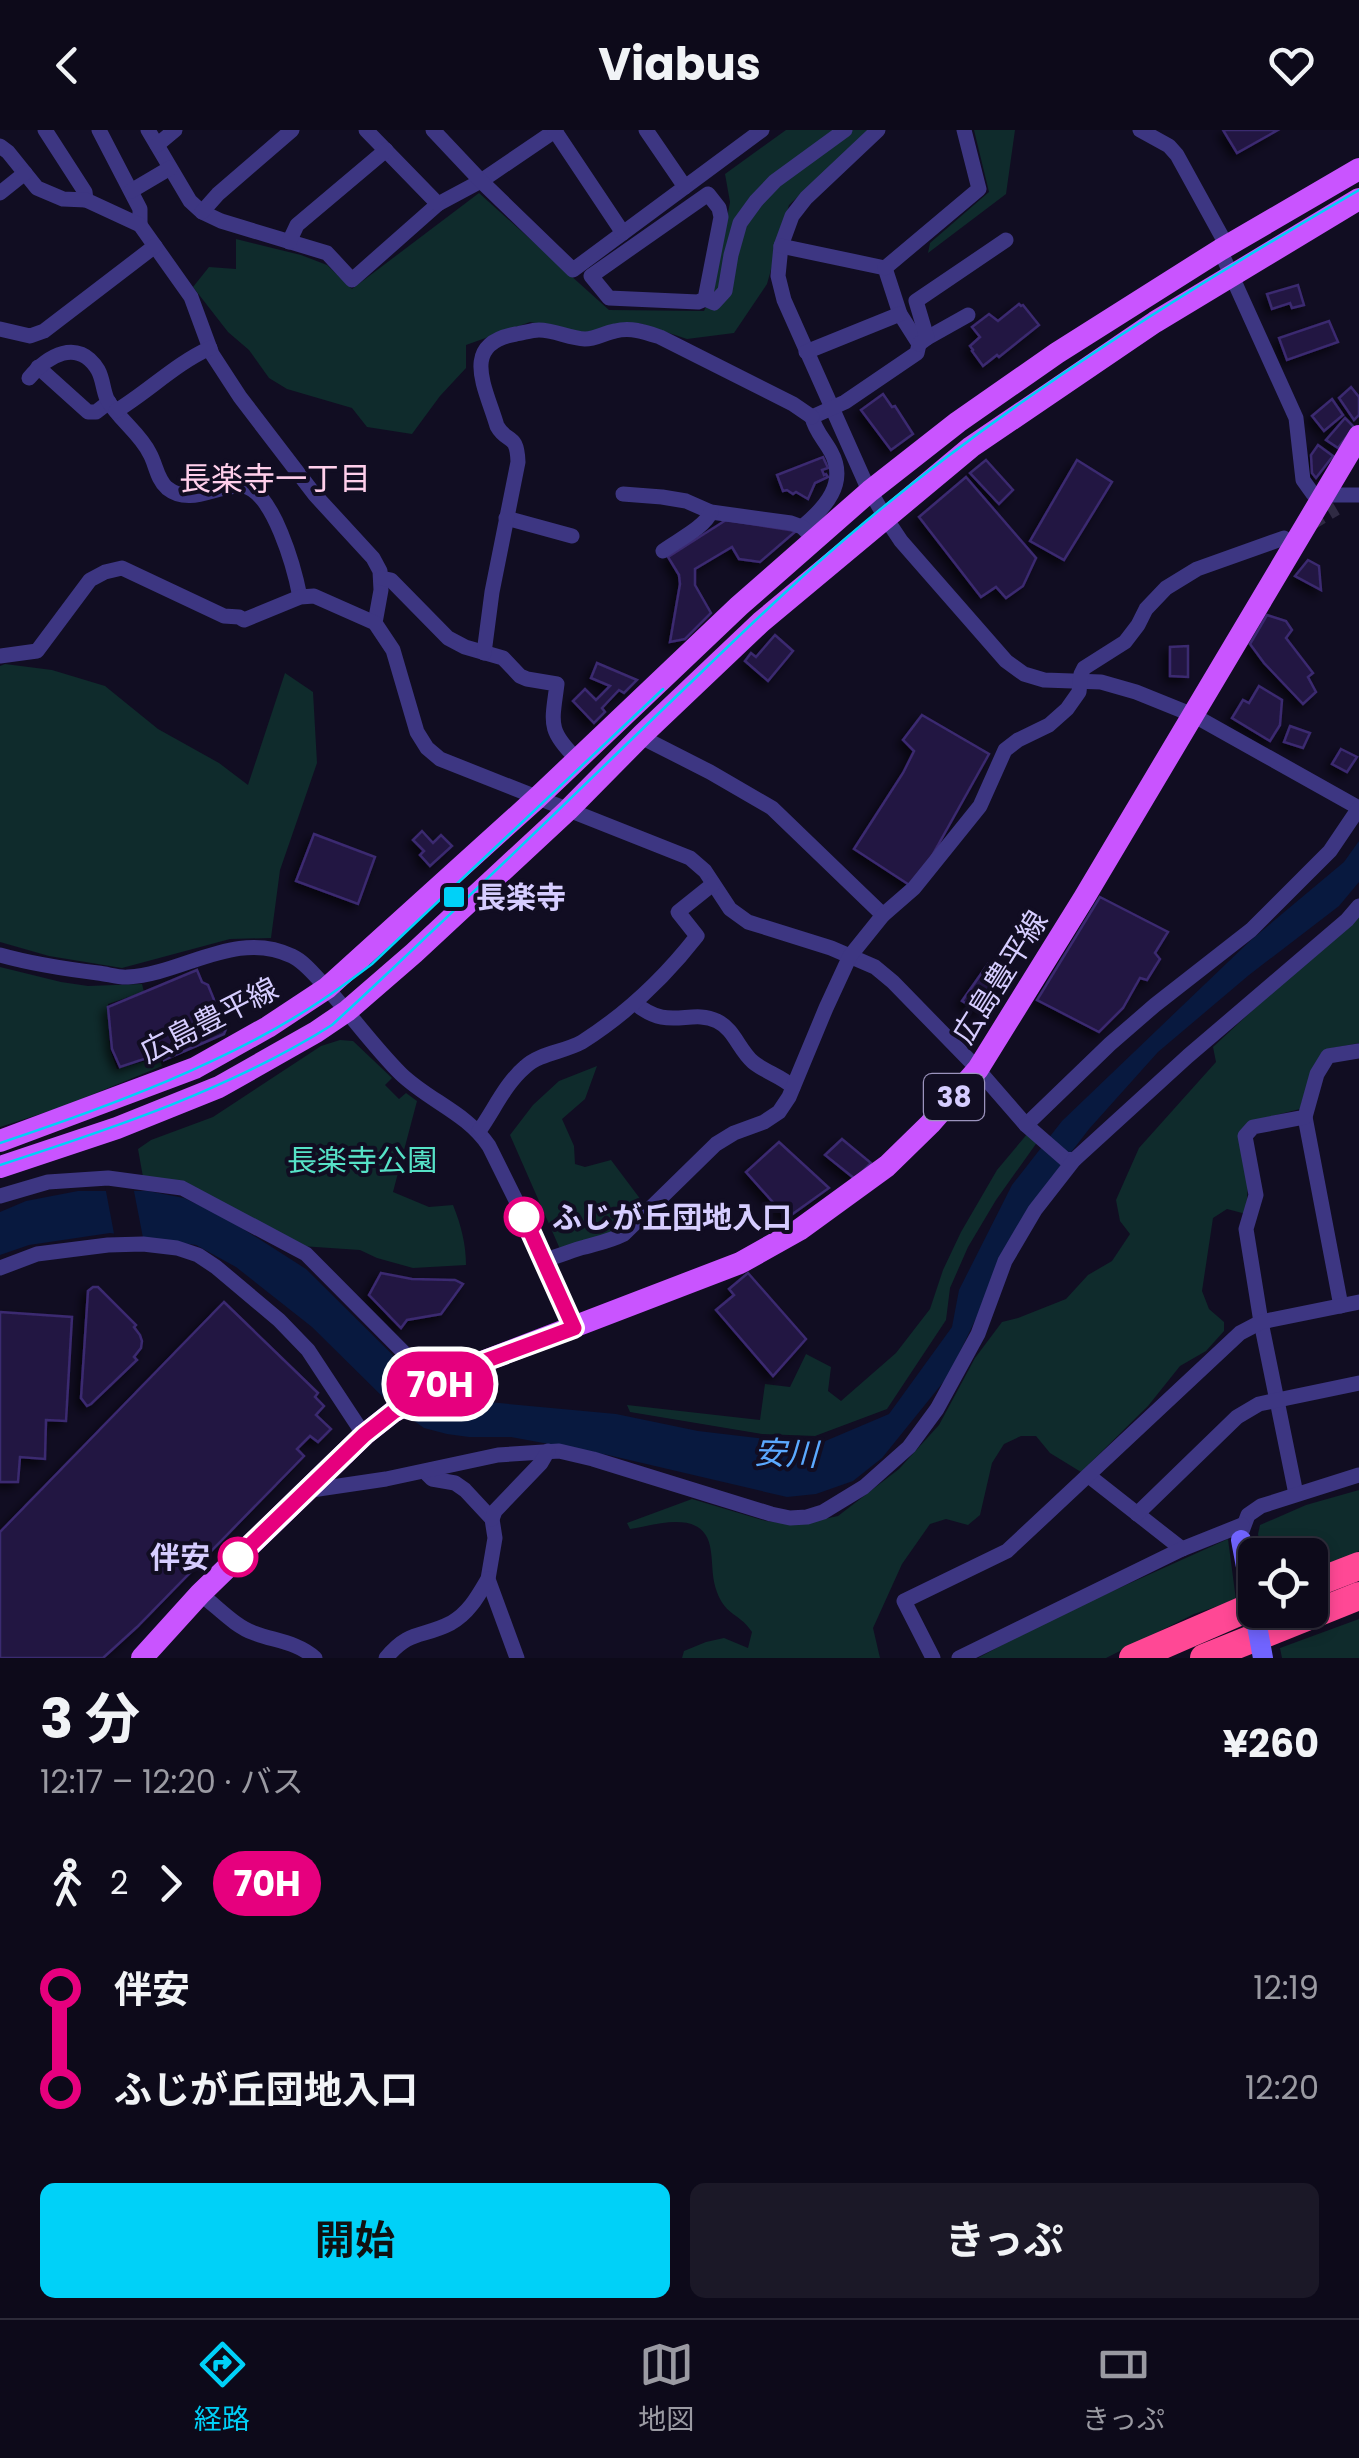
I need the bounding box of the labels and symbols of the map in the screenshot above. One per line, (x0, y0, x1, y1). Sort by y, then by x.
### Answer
district label: 長楽寺一丁目 (179, 456, 371, 501)
place label: 長楽寺 (476, 876, 566, 919)
marker: 長楽寺 (441, 884, 467, 910)
street label: 広島豊平線 (942, 902, 1058, 1052)
street label: 広島豊平線 (132, 967, 286, 1073)
road number: 38 (924, 1074, 984, 1120)
park label: 長楽寺公園 (287, 1139, 437, 1182)
place label: ふじが丘団地入口 (552, 1196, 792, 1239)
marker: ふじが丘団地入口 (505, 1198, 543, 1236)
line badge: 70H (382, 1352, 498, 1416)
water label: 安川 (753, 1429, 822, 1477)
place label: 伴安 (150, 1536, 210, 1579)
marker: 伴安 (219, 1538, 257, 1576)

